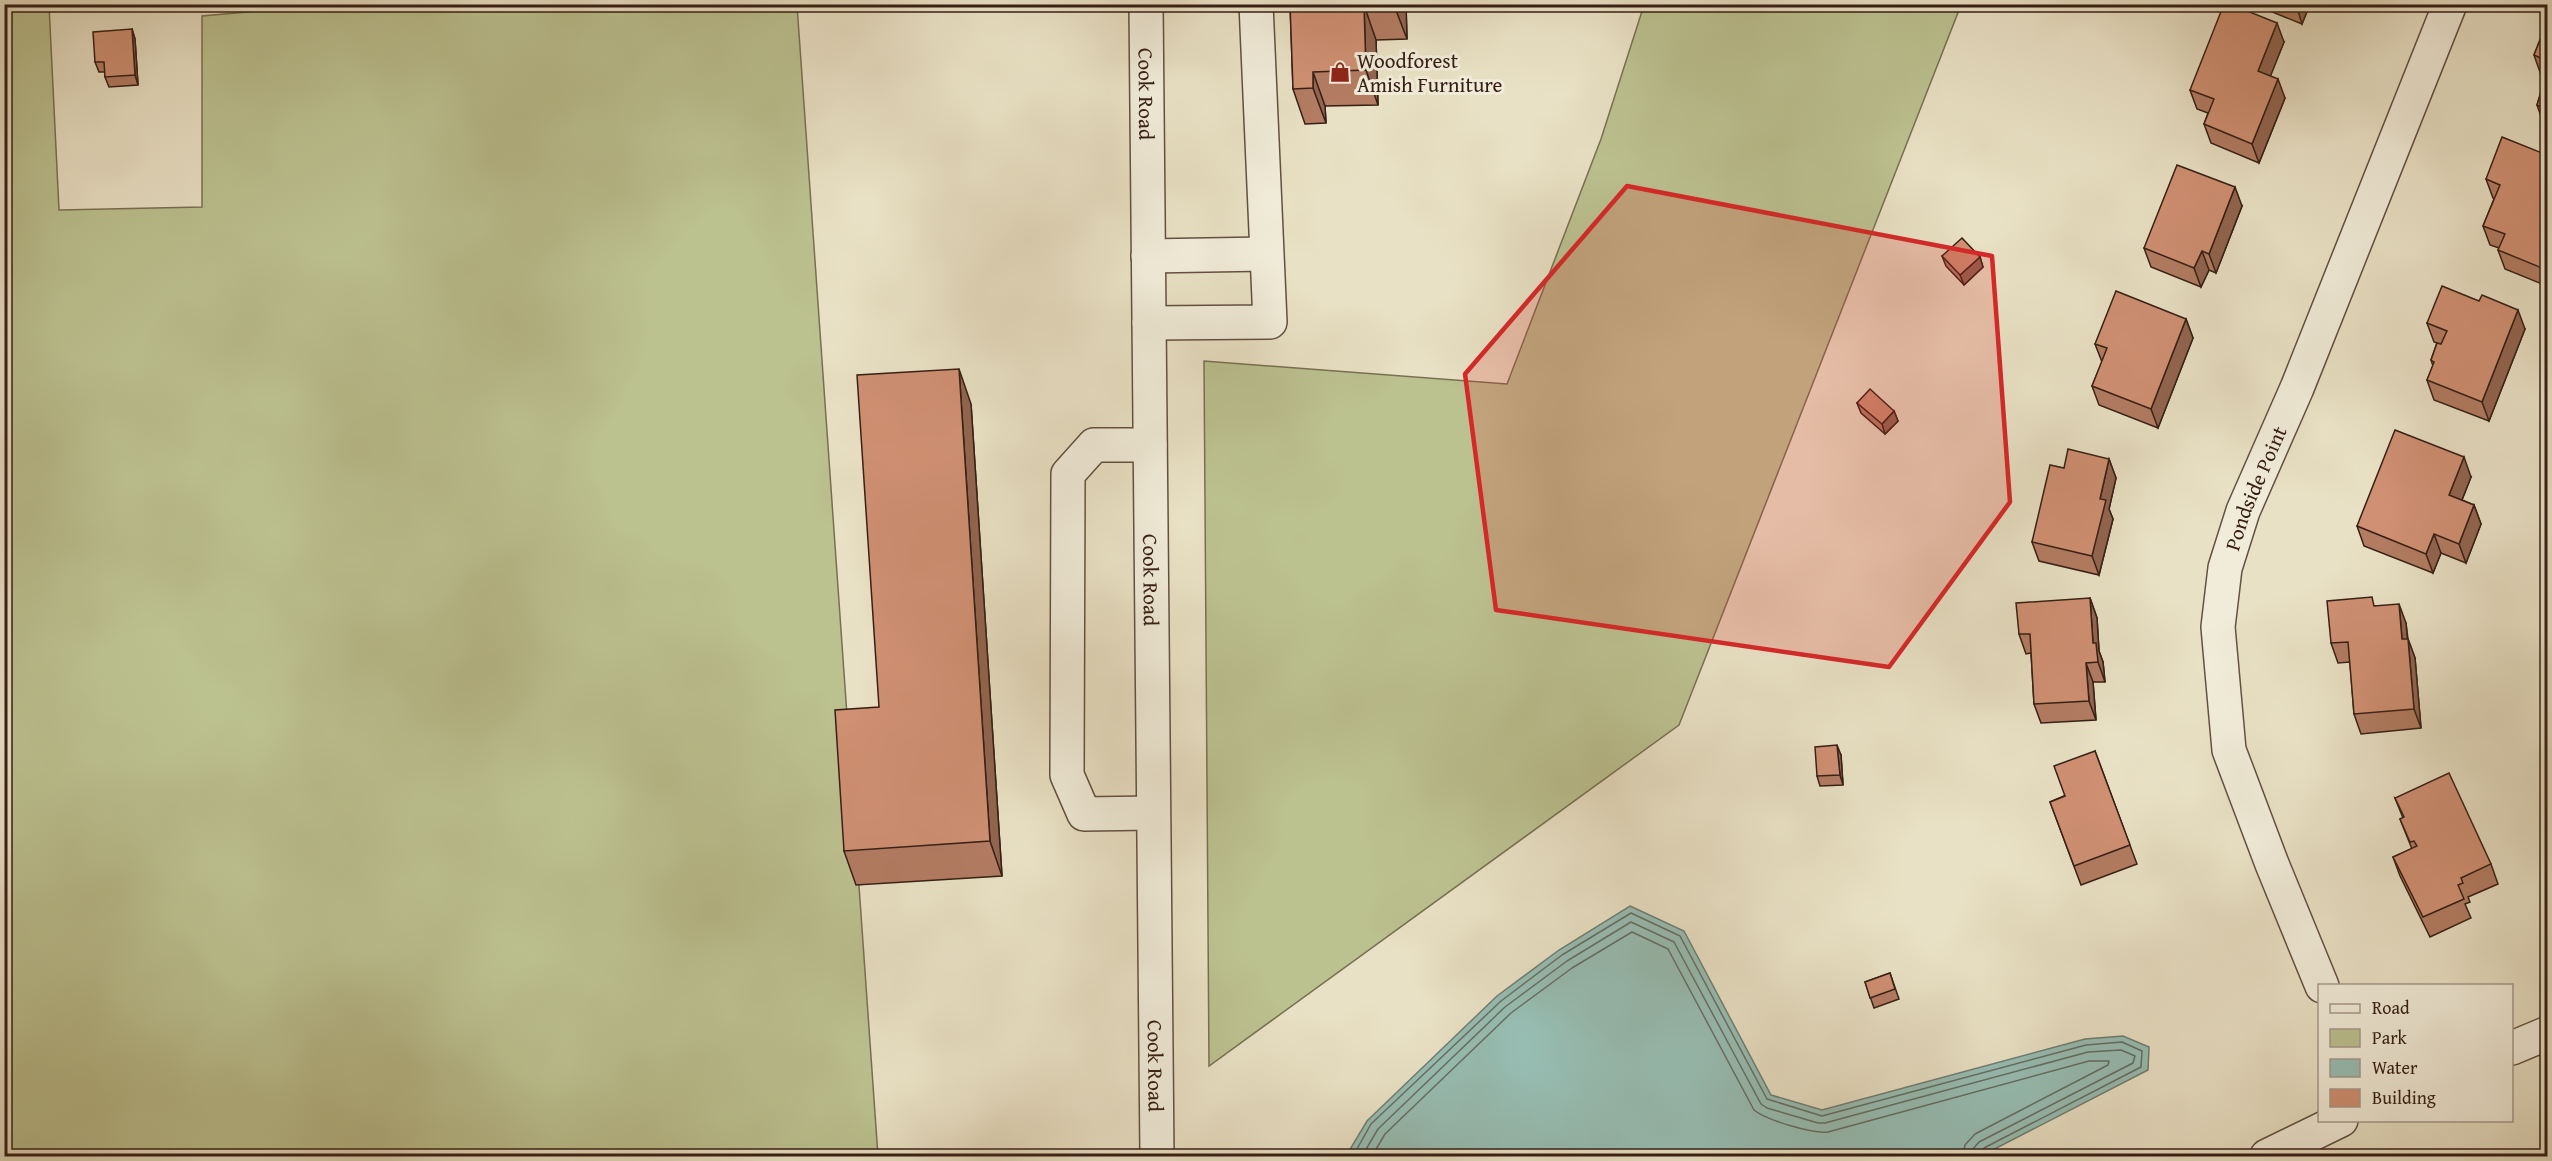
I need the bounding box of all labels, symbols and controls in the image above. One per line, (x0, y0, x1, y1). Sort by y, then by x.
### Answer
place label: Woodforest Amish Furniture (1357, 45, 1503, 100)
street label: Cook Road (1131, 48, 1163, 141)
shop icon: Woodforest Amish Furniture (1328, 60, 1352, 84)
street label: Pondside Point (2216, 420, 2294, 554)
street label: Cook Road (1136, 534, 1167, 627)
legend (2318, 984, 2513, 1122)
text: Road (2372, 994, 2410, 1021)
street label: Cook Road (1140, 1020, 1172, 1113)
text: Park (2372, 1024, 2408, 1051)
text: Water (2372, 1054, 2418, 1081)
text: Building (2372, 1084, 2436, 1111)

